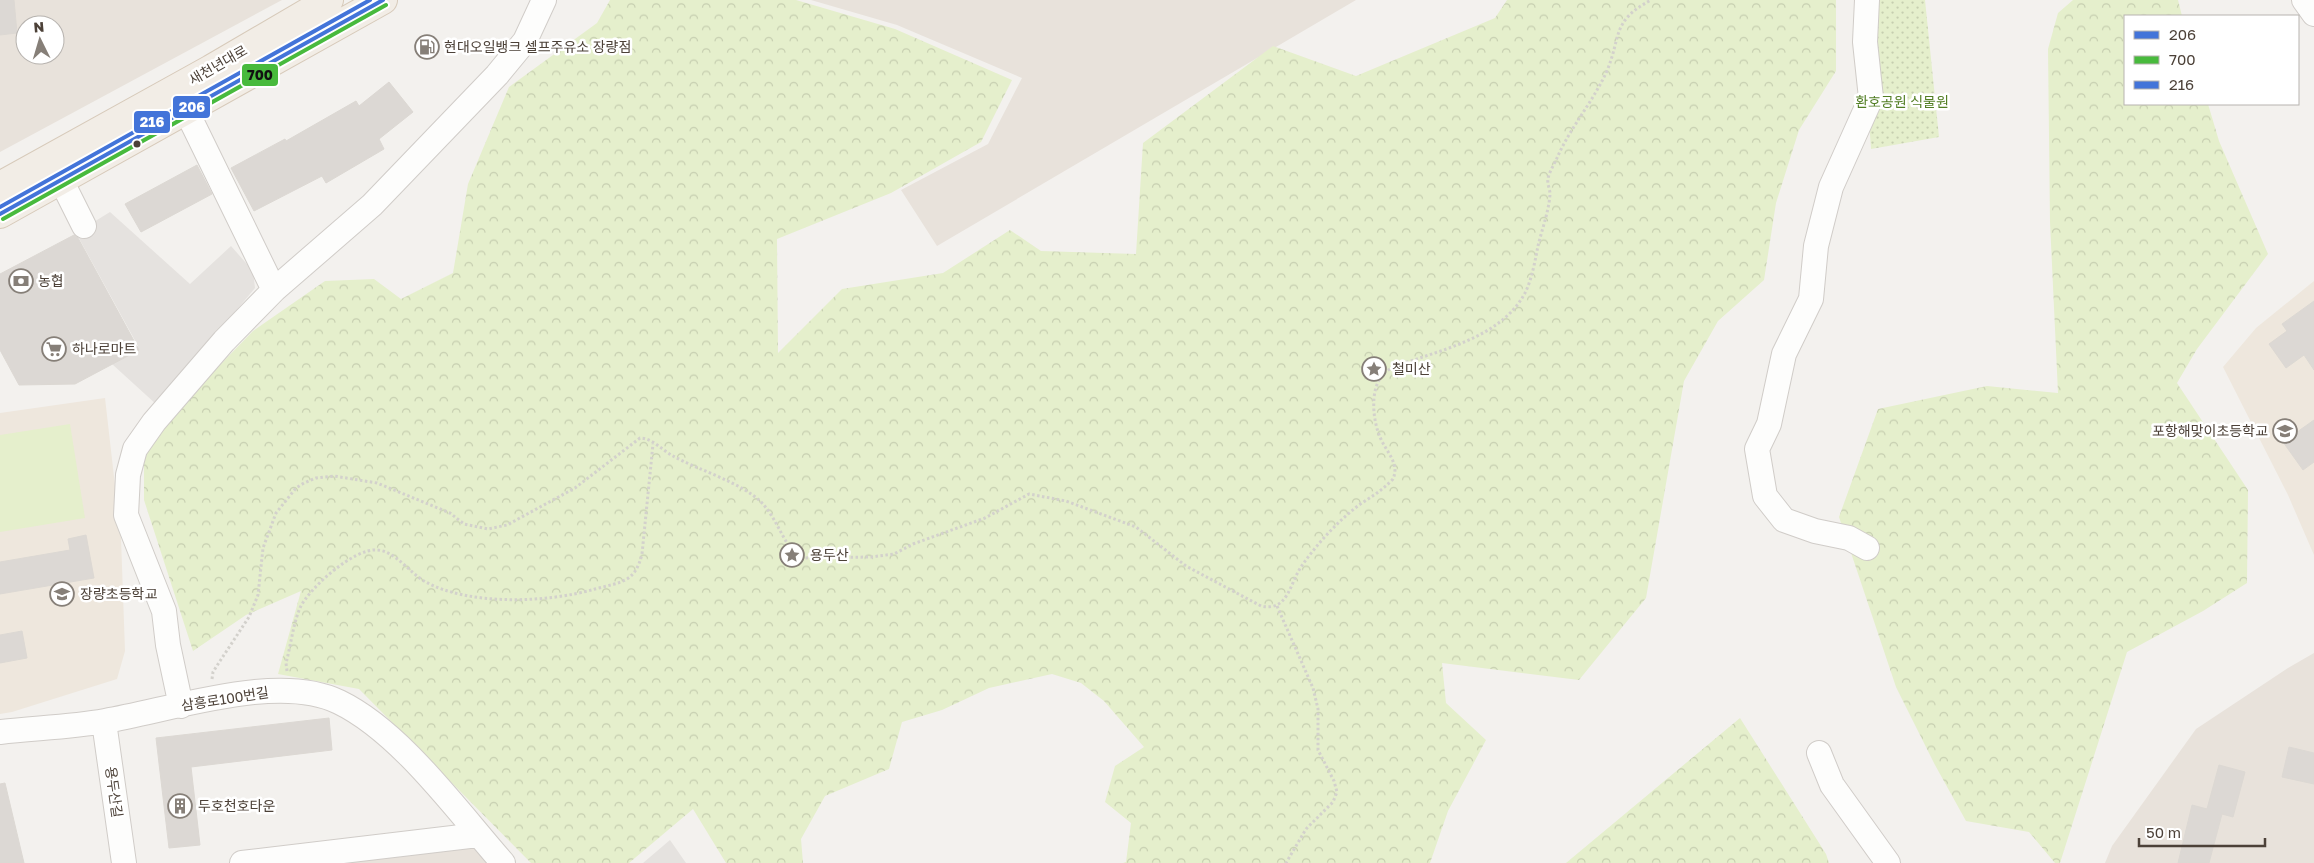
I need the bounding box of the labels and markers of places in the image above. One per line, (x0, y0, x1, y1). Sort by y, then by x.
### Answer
fuel station icon: 현대오일뱅크 셀프주유소 장량점 (414, 34, 440, 60)
place label: 현대오일뱅크 셀프주유소 장량점 (444, 38, 631, 55)
unlabelled marker (132, 139, 142, 149)
bank icon: 농협 (8, 268, 34, 294)
place label: 농협 (38, 272, 64, 289)
supermarket icon: 하나로마트 (41, 336, 67, 362)
place label: 하나로마트 (72, 340, 137, 357)
place icon: 철미산 (1361, 356, 1387, 382)
place label: 철미산 (1392, 360, 1431, 377)
school or university icon: 포항해맞이초등학교 (2272, 418, 2298, 444)
place label: 포항해맞이초등학교 (2152, 422, 2268, 439)
place icon: 용두산 (779, 542, 805, 568)
place label: 용두산 (810, 546, 849, 563)
school or university icon: 장량초등학교 (49, 581, 75, 607)
place label: 장량초등학교 (80, 585, 157, 602)
building icon: 두호천호타운 (167, 793, 193, 819)
place label: 두호천호타운 (198, 797, 275, 814)

